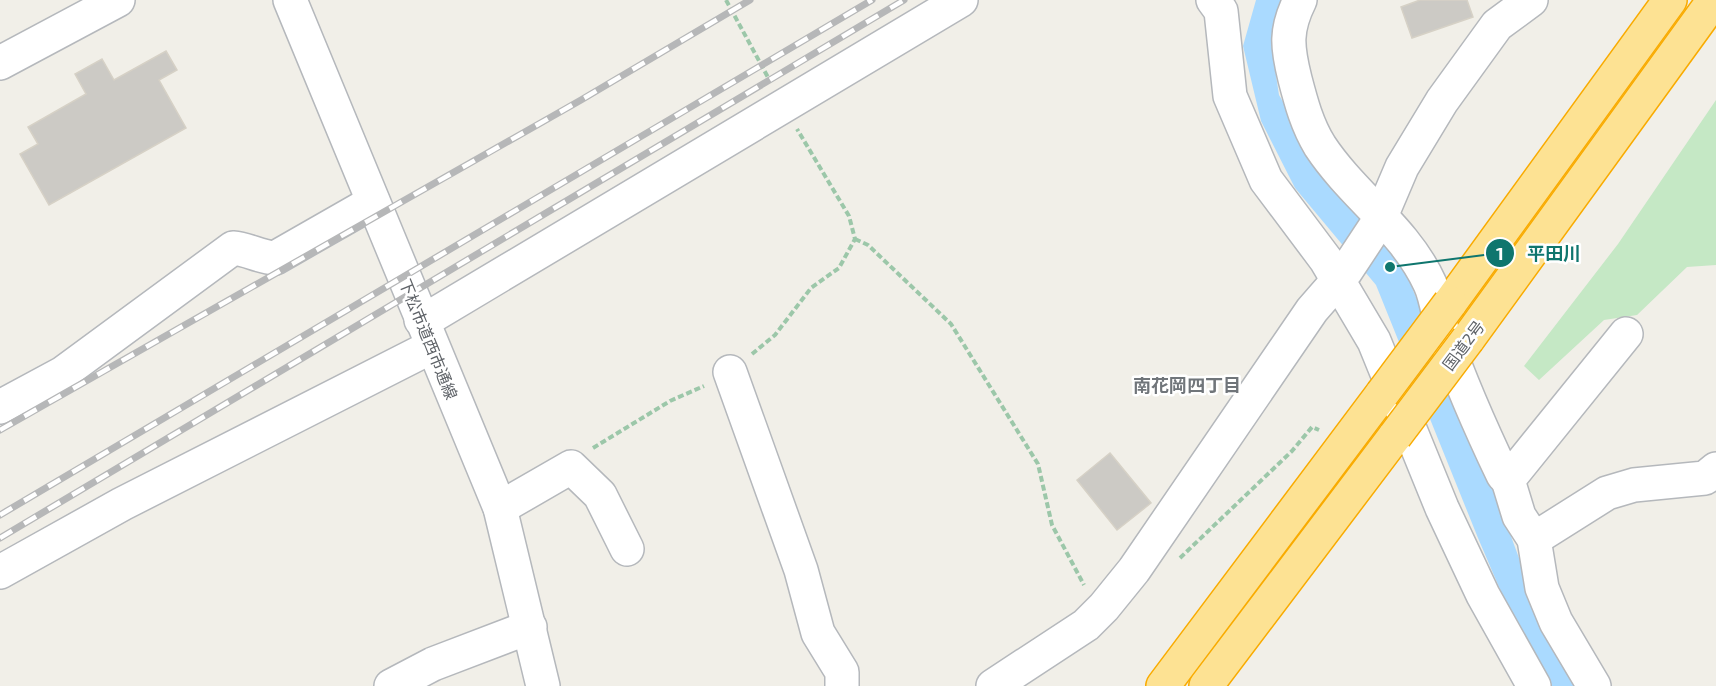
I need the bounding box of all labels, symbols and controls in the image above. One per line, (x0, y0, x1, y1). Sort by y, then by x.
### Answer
callout: 平田川 (1485, 235, 1593, 271)
text: 1 (1496, 242, 1504, 264)
text: 平田川 (1527, 242, 1581, 264)
street label: 下松市道西市通線 (396, 276, 462, 402)
street label: 国道2号 (1438, 317, 1488, 373)
district label: 南花岡四丁目 (1133, 374, 1241, 396)

